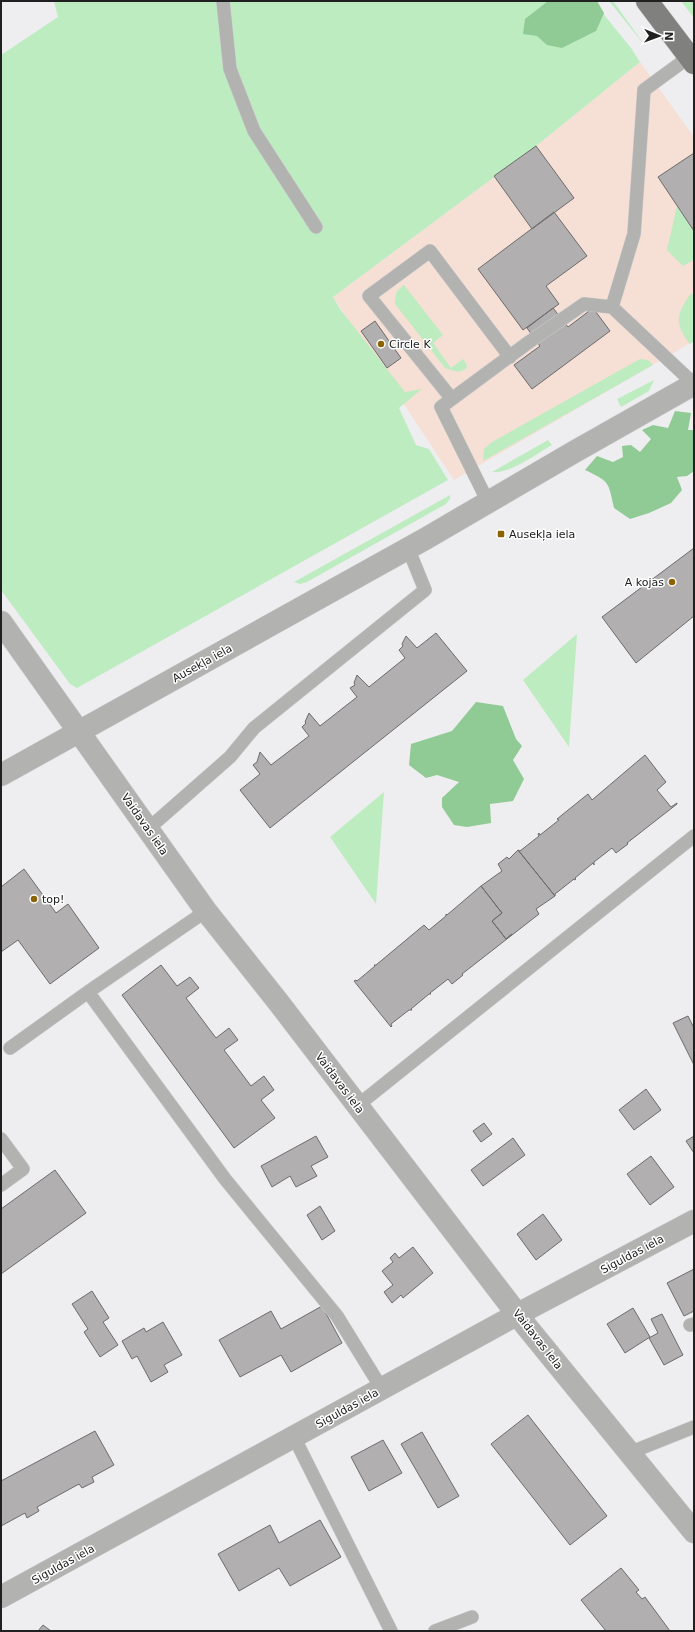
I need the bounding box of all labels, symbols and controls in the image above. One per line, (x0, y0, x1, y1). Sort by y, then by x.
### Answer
north arrow (639, 16, 679, 56)
text: N (662, 31, 675, 41)
place label: Circle K (389, 338, 431, 351)
marker: Circle K (376, 339, 386, 349)
place label: Ausekļa iela (509, 528, 575, 541)
marker: Ausekļa iela (496, 529, 506, 539)
place label: A kojas (625, 576, 664, 589)
marker: A kojas (667, 577, 677, 587)
street label: Ausekļa iela (170, 642, 234, 685)
street label: Vaidavas iela (119, 791, 171, 858)
place label: top! (42, 893, 64, 906)
marker: top! (29, 894, 39, 904)
street label: Vaidavas iela (313, 1051, 367, 1116)
street label: Siguldas iela (598, 1232, 666, 1277)
street label: Vaidavas iela (510, 1307, 565, 1372)
street label: Siguldas iela (314, 1386, 381, 1431)
street label: Siguldas iela (30, 1542, 97, 1587)

